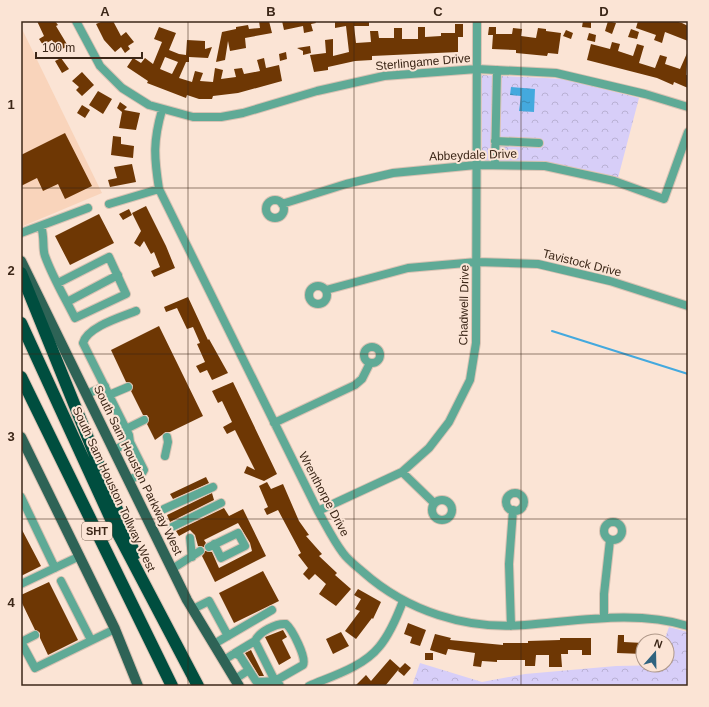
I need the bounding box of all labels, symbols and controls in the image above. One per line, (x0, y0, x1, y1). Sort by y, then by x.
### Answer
text: A (100, 4, 110, 19)
text: B (266, 4, 276, 19)
text: C (433, 4, 443, 19)
text: D (599, 4, 609, 19)
scale bar (36, 34, 142, 60)
text: 100 m (42, 41, 75, 55)
street label: Sterlingame Drive (375, 51, 471, 73)
text: 1 (7, 97, 15, 112)
street label: Abbeydale Drive (429, 146, 518, 164)
street label: Tavistock Drive (541, 246, 623, 280)
text: 2 (7, 263, 15, 278)
street label: Chadwell Drive (456, 264, 472, 345)
street label: South Sam Houston Parkway West (91, 383, 186, 558)
street label: South Sam Houston Tollway West (70, 404, 159, 574)
text: 3 (7, 429, 15, 444)
street label: Wrenthorpe Drive (296, 449, 352, 539)
road number: SHT (82, 522, 112, 540)
text: 4 (7, 595, 15, 610)
north arrow (635, 633, 675, 673)
text: N (653, 637, 664, 651)

